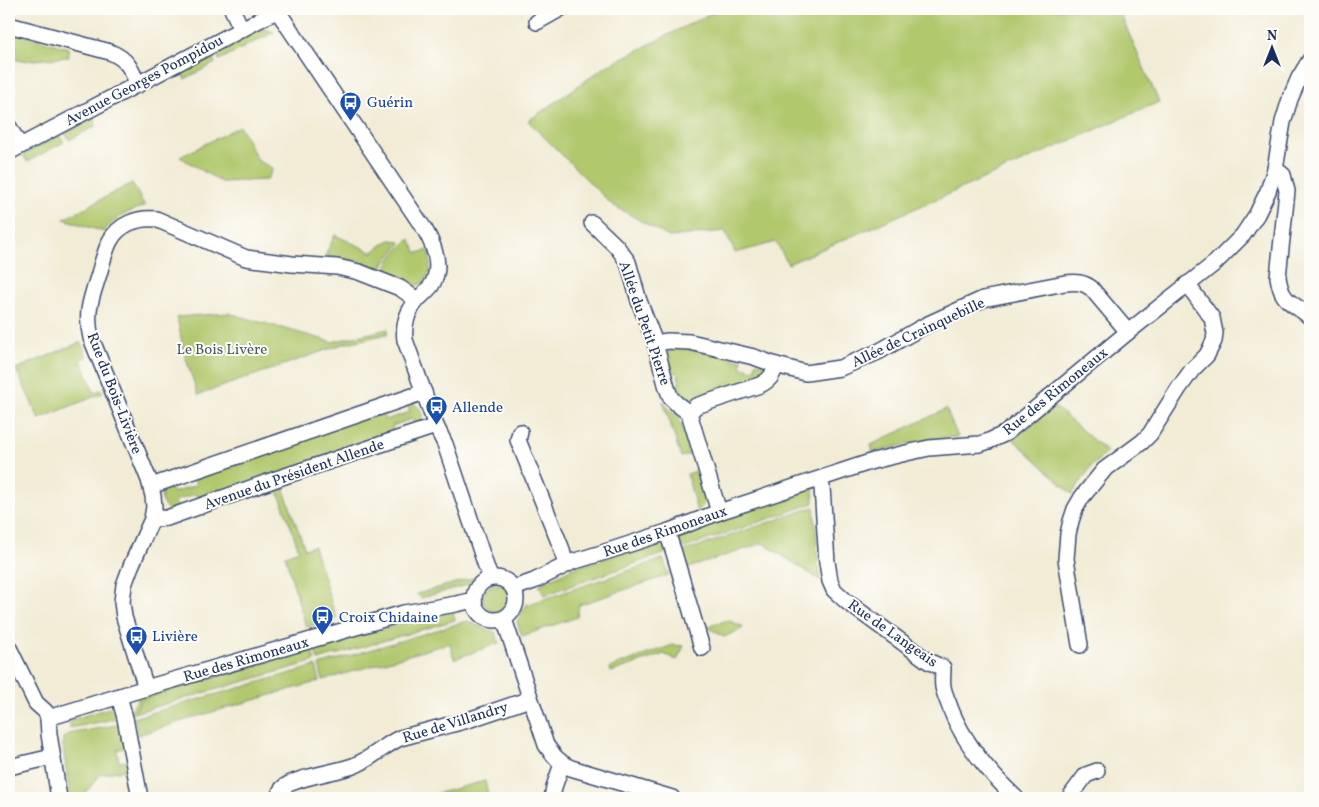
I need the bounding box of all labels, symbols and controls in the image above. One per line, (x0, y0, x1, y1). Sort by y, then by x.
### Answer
north arrow (1246, 22, 1296, 72)
text: N (1267, 27, 1277, 46)
street label: Avenue Georges Pompidou (62, 31, 227, 132)
bus stop icon: Guérin (339, 90, 363, 121)
place label: Guérin (367, 93, 413, 114)
street label: Allée du Petit Pierre (612, 258, 675, 388)
street label: Allée de Crainquebille (849, 293, 989, 373)
street label: Rue du Bois-Livière (81, 330, 146, 457)
park label: Le Bois Livère (177, 340, 267, 361)
street label: Rue des Rimoneaux (999, 343, 1113, 441)
bus stop icon: Allende (424, 395, 448, 426)
place label: Allende (452, 398, 503, 419)
street label: Avenue du Président Allende (202, 435, 387, 516)
street label: Rue des Rimoneaux (601, 501, 730, 563)
street label: Rue de Langeais (843, 595, 941, 673)
bus stop icon: Croix Chidaine (311, 605, 335, 636)
place label: Croix Chidaine (339, 608, 438, 629)
bus stop icon: Livière (124, 624, 148, 655)
place label: Livière (152, 627, 198, 648)
street label: Rue des Rimoneaux (181, 632, 312, 688)
street label: Rue de Villandry (400, 697, 511, 749)

